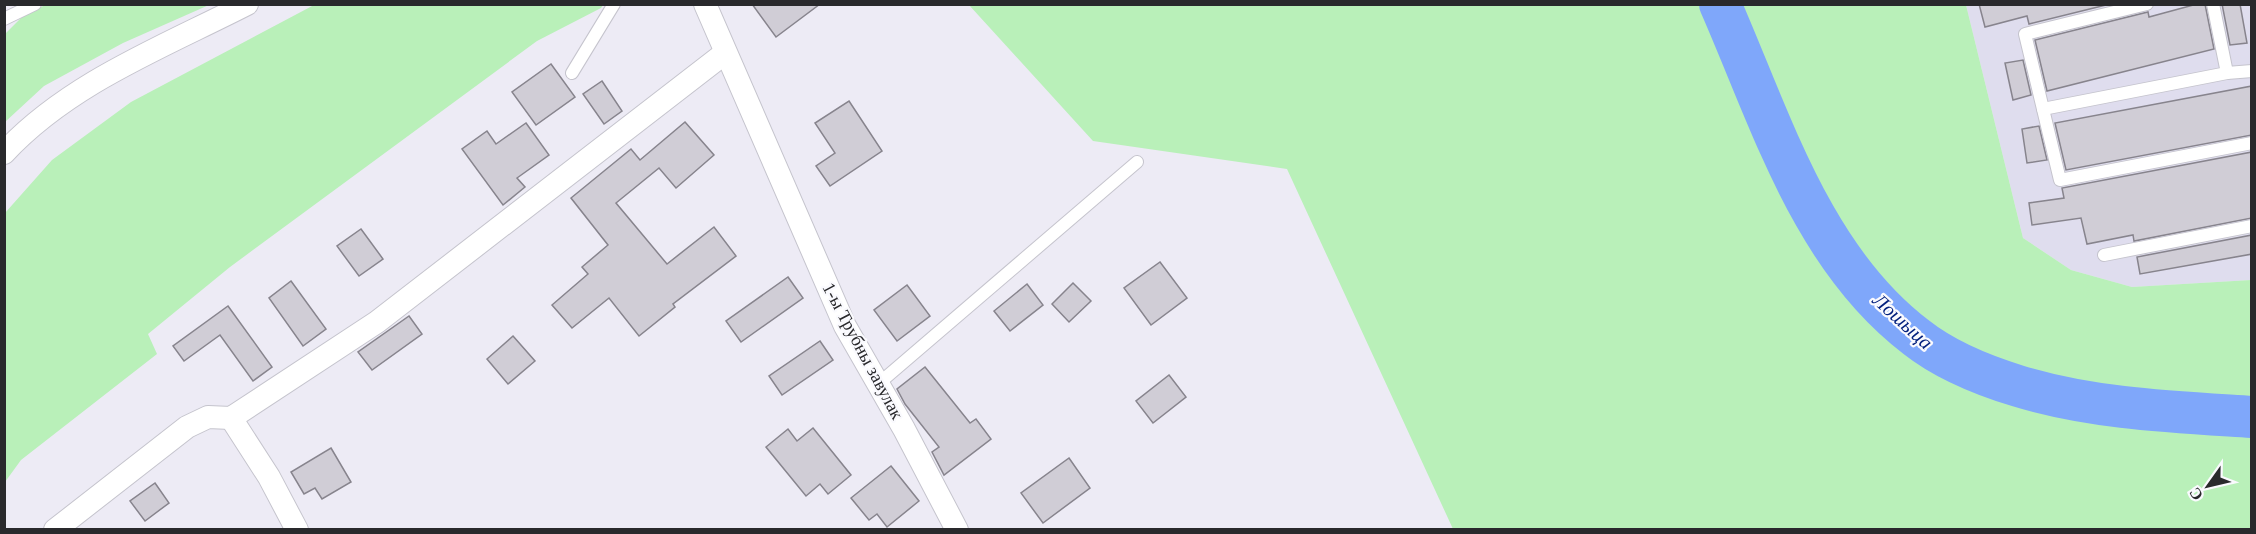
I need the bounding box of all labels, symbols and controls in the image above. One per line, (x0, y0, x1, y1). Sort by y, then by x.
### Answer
street label: 1-ы Трубны завулак (819, 279, 908, 423)
water label: Лошыца (1867, 288, 1937, 354)
north arrow (2178, 456, 2238, 516)
text: С (2186, 485, 2206, 504)

